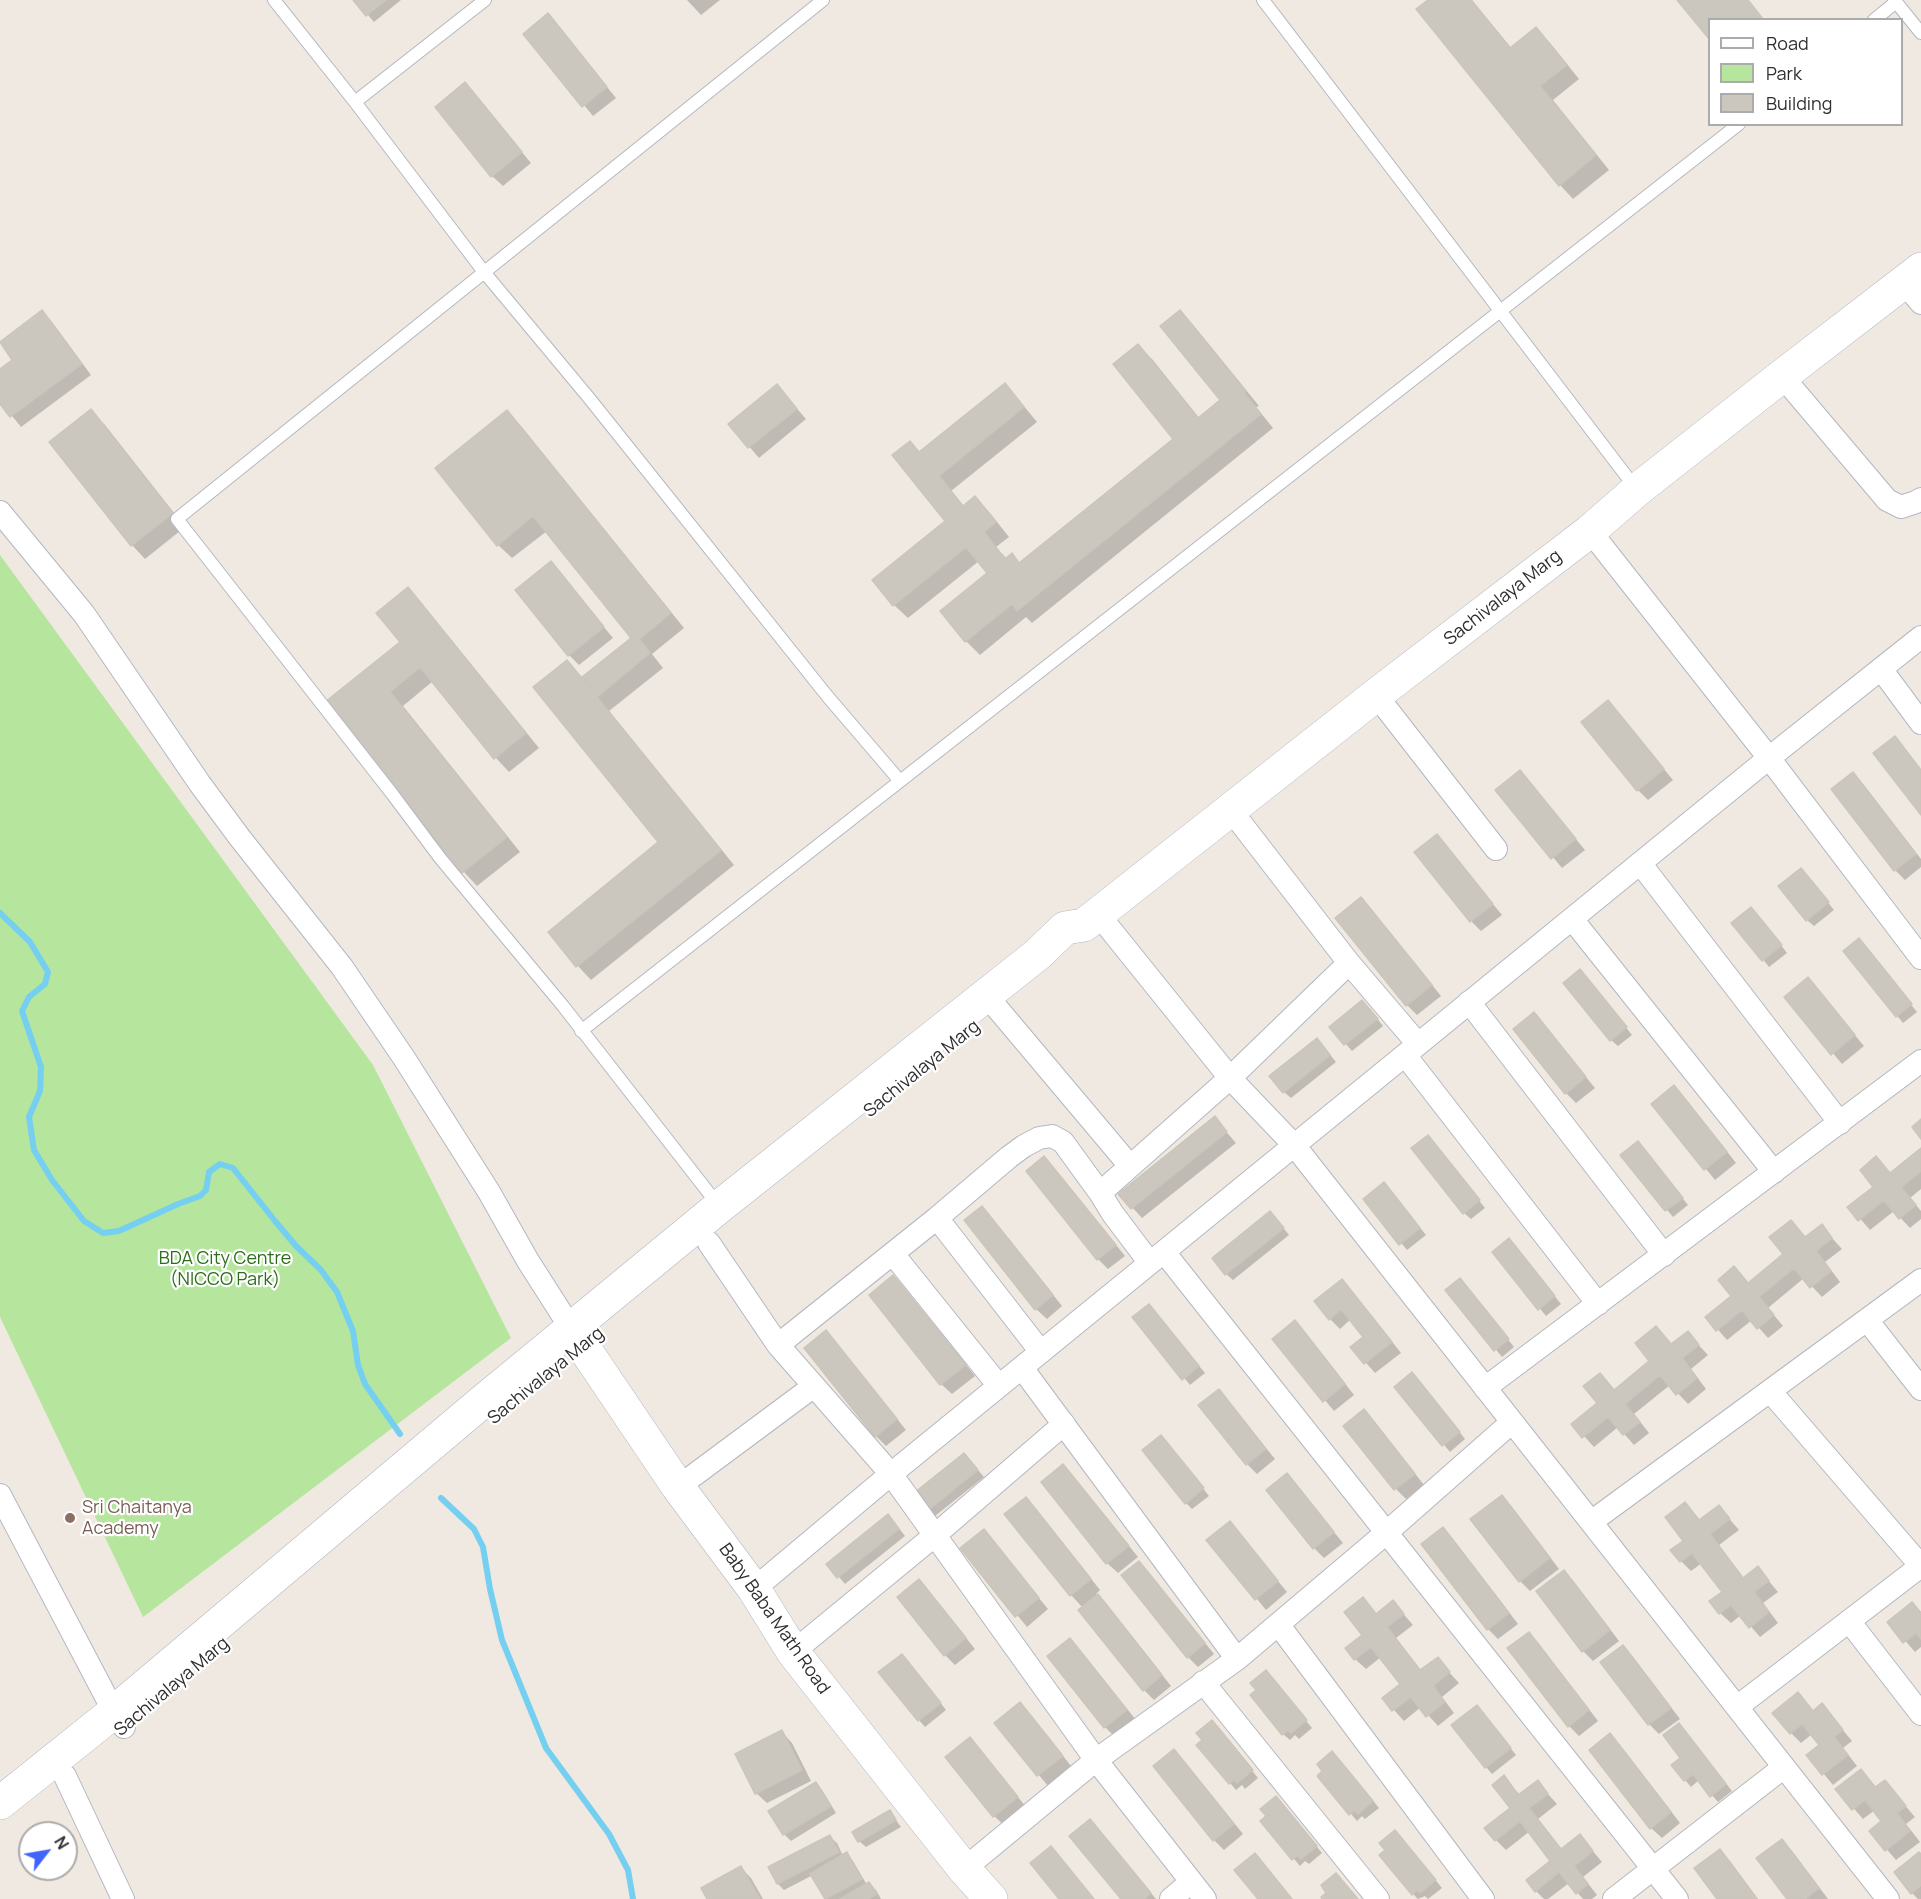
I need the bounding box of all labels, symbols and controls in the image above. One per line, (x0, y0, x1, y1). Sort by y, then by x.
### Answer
legend (1708, 18, 1903, 126)
text: Road (1766, 31, 1809, 55)
text: Park (1766, 61, 1802, 85)
text: Building (1766, 91, 1832, 115)
street label: Sachivalaya Marg (1440, 546, 1566, 650)
street label: Sachivalaya Marg (860, 1016, 984, 1122)
park label: BDA City Centre (NICCO Park) (159, 1248, 291, 1290)
street label: Sachivalaya Marg (484, 1323, 608, 1429)
place label: Sri Chaitanya Academy (82, 1497, 192, 1540)
marker: Sri Chaitanya Academy (63, 1511, 77, 1525)
street label: Baby Baba Math Road (714, 1540, 834, 1698)
street label: Sachivalaya Marg (110, 1633, 234, 1741)
north arrow (18, 1821, 78, 1881)
text: N (49, 1832, 74, 1853)

